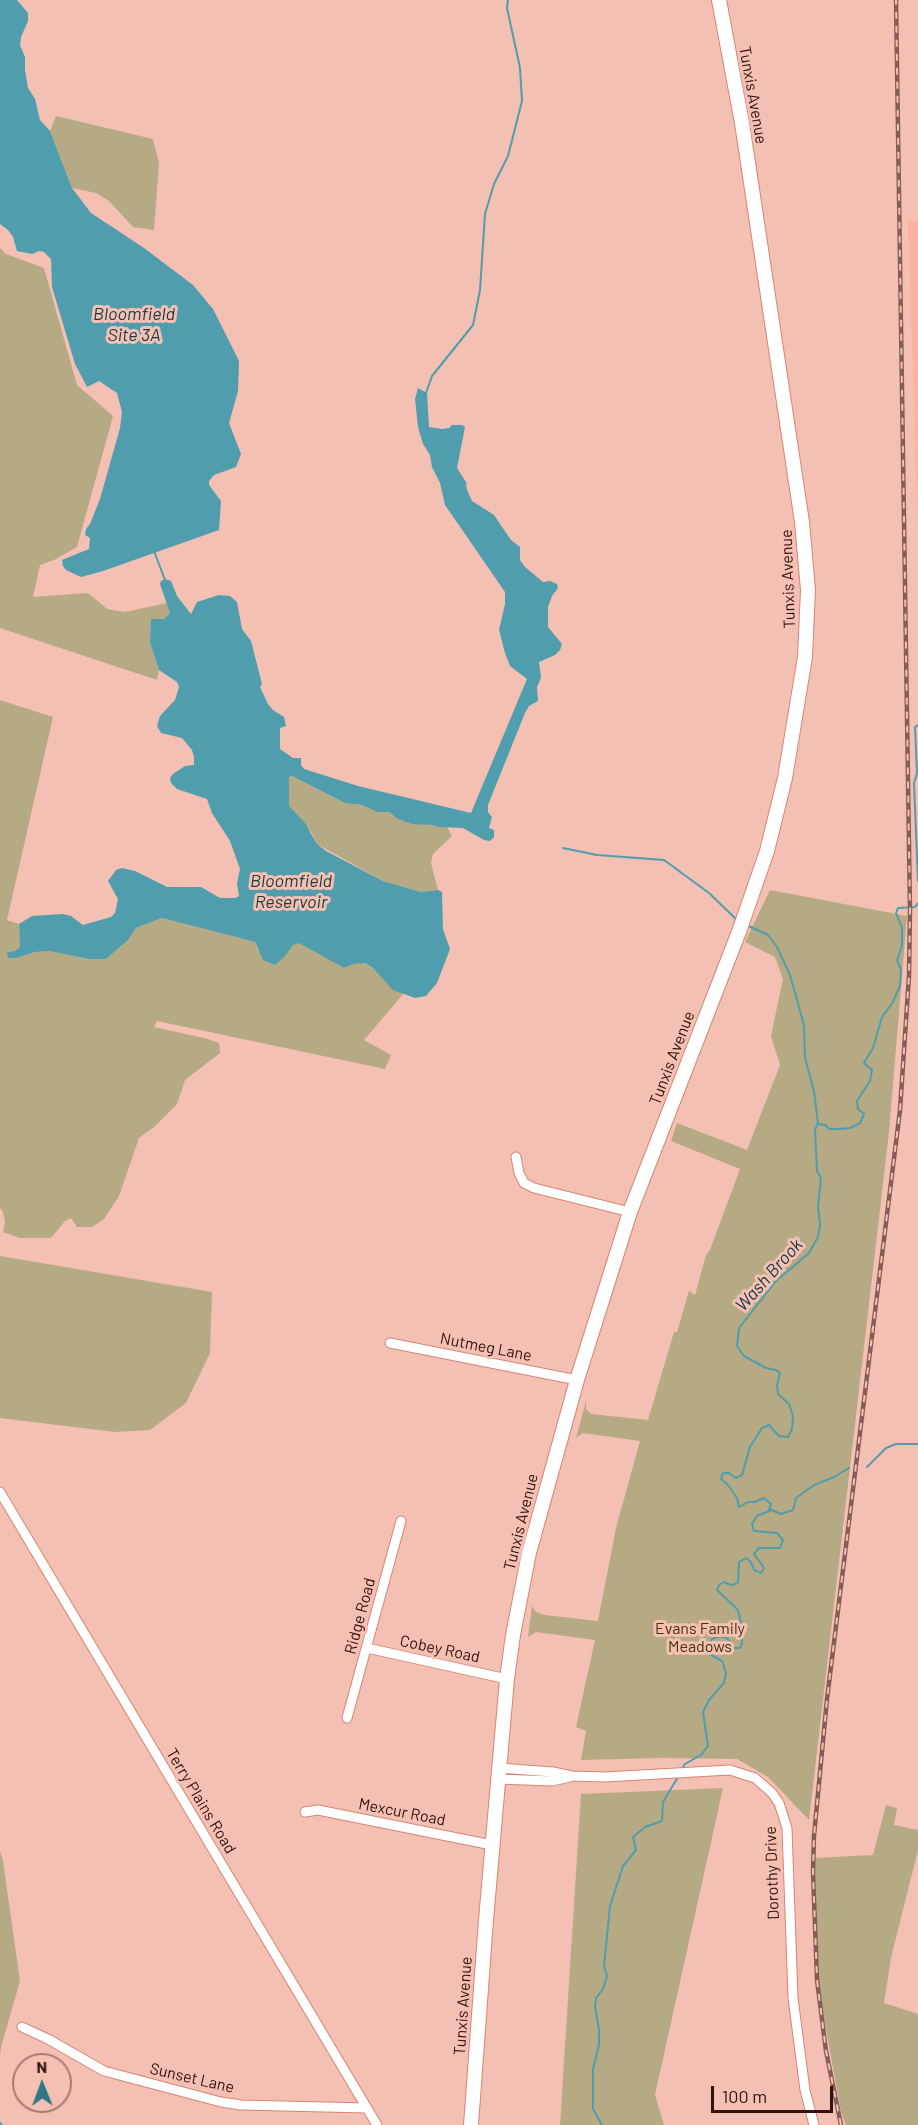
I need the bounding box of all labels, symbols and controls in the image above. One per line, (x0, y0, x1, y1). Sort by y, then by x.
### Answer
street label: Tunxis Avenue (735, 45, 771, 145)
water label: Bloomfield Site 3A (93, 303, 175, 346)
street label: Tunxis Avenue (777, 529, 799, 629)
water label: Bloomfield Reservoir (250, 870, 332, 912)
street label: Tunxis Avenue (645, 1008, 699, 1108)
water label: Wash Brook (731, 1234, 807, 1316)
street label: Nutmeg Lane (439, 1329, 533, 1365)
street label: Tunxis Avenue (500, 1472, 542, 1572)
street label: Ridge Road (341, 1576, 379, 1656)
park label: Evans Family Meadows (655, 1619, 745, 1657)
street label: Cobey Road (398, 1631, 482, 1667)
street label: Terry Plains Road (162, 1745, 240, 1857)
street label: Mexcur Road (357, 1794, 447, 1830)
street label: Dorothy Drive (761, 1826, 783, 1920)
street label: Tunxis Avenue (450, 1956, 476, 2056)
north arrow (12, 2053, 72, 2113)
text: N (36, 2057, 47, 2076)
street label: Sunset Lane (148, 2059, 236, 2097)
scale bar (714, 2074, 836, 2112)
text: 100 m (722, 2085, 767, 2107)

